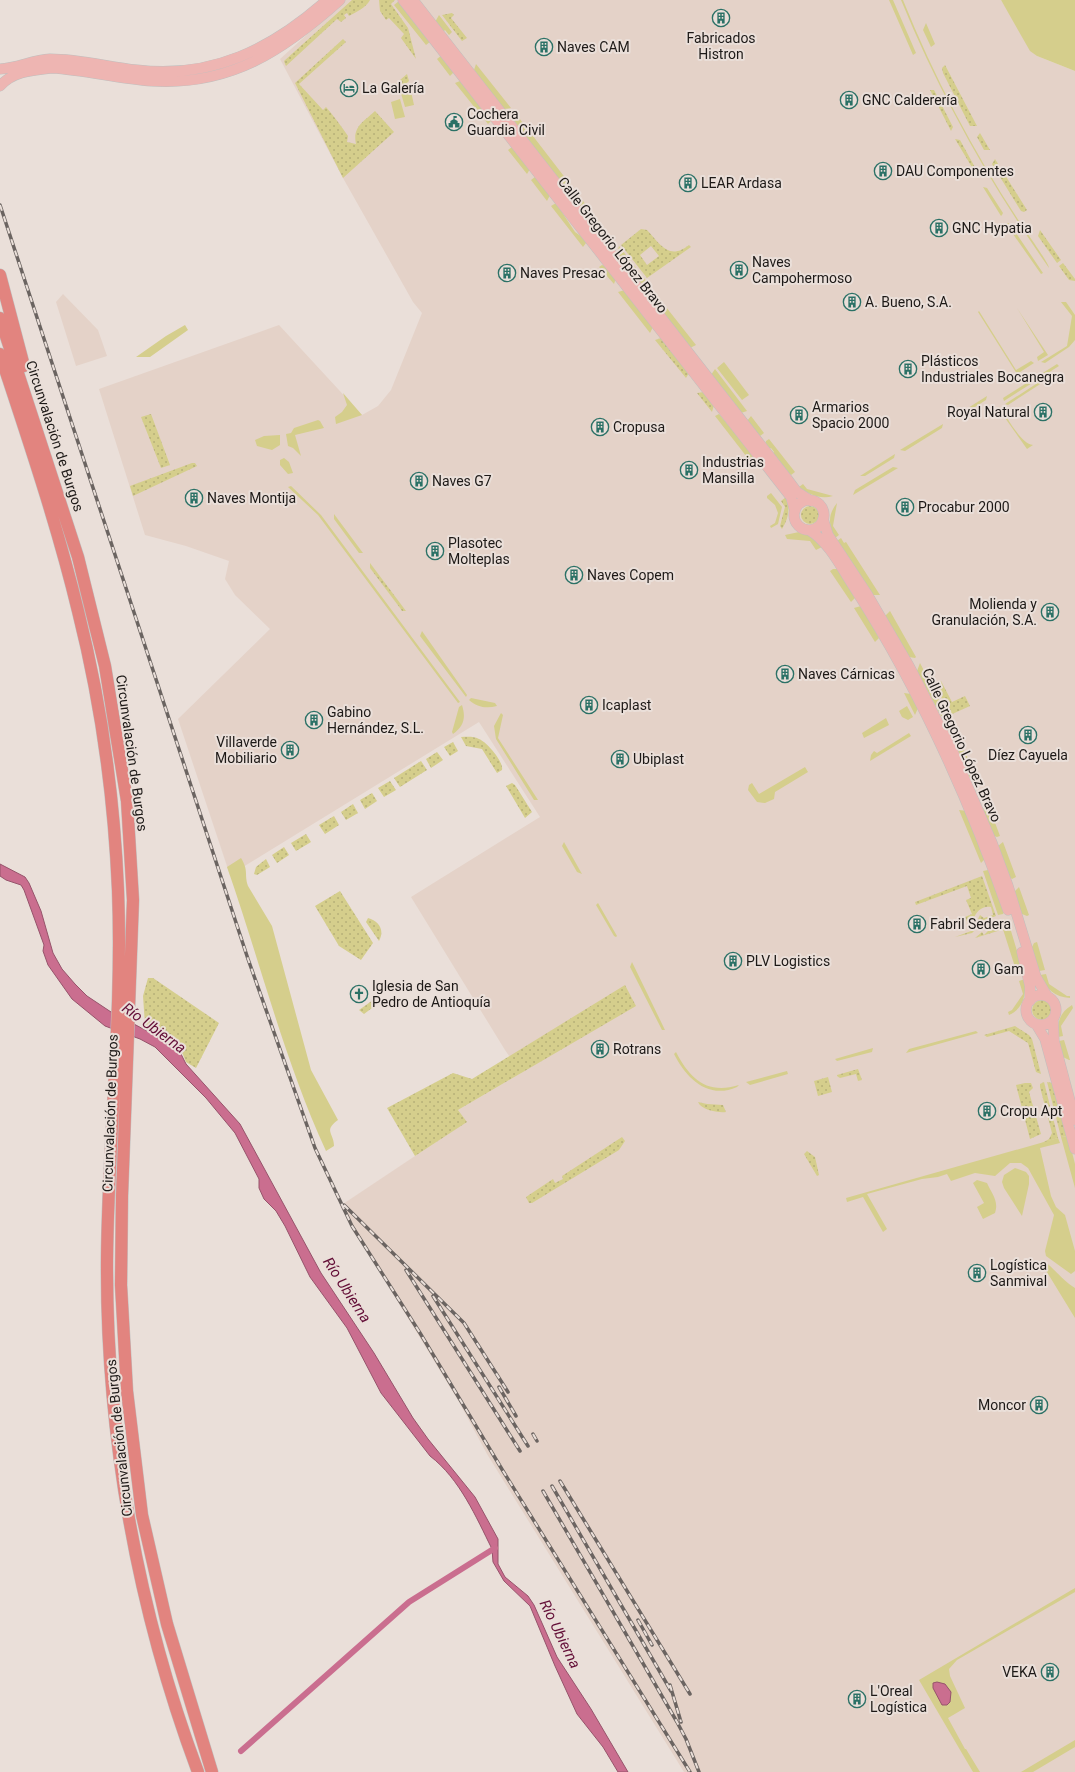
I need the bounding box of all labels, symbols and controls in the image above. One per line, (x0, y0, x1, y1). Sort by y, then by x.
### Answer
building icon: Fabricados Histron (711, 8, 731, 28)
place label: Fabricados Histron (686, 30, 756, 62)
building icon: Naves CAM (534, 37, 554, 57)
place label: Naves CAM (557, 39, 630, 55)
hotel icon: La Galería (339, 78, 359, 98)
place label: La Galería (362, 80, 424, 96)
building icon: GNC Calderería (839, 90, 859, 110)
place label: GNC Calderería (862, 92, 957, 108)
place label: Cochera Guardia Civil (467, 106, 545, 138)
public building icon: Cochera Guardia Civil (444, 112, 464, 132)
building icon: DAU Componentes (873, 161, 893, 181)
place label: DAU Componentes (896, 163, 1014, 179)
building icon: LEAR Ardasa (678, 173, 698, 193)
street label: Calle Gregorio López Bravo (555, 174, 671, 316)
place label: LEAR Ardasa (701, 175, 782, 191)
building icon: GNC Hypatia (929, 218, 949, 238)
place label: GNC Hypatia (952, 220, 1032, 236)
place label: Naves Campohermoso (752, 254, 852, 286)
building icon: Naves Campohermoso (729, 260, 749, 280)
building icon: Naves Presac (497, 263, 517, 283)
place label: Naves Presac (520, 265, 605, 281)
building icon: A. Bueno, S.A. (842, 292, 862, 312)
place label: A. Bueno, S.A. (865, 294, 952, 310)
place label: Plásticos Industriales Bocanegra (921, 353, 1064, 385)
street label: Circunvalación de Burgos (23, 358, 87, 514)
building icon: Plásticos Industriales Bocanegra (898, 359, 918, 379)
place label: Armarios Spacio 2000 (812, 399, 890, 431)
building icon: Royal Natural (1033, 402, 1053, 422)
place label: Royal Natural (947, 404, 1030, 420)
building icon: Armarios Spacio 2000 (789, 405, 809, 425)
building icon: Cropusa (590, 417, 610, 437)
place label: Cropusa (613, 419, 665, 435)
place label: Industrias Mansilla (702, 454, 764, 486)
building icon: Industrias Mansilla (679, 460, 699, 480)
building icon: Naves G7 (409, 471, 429, 491)
place label: Naves G7 (432, 473, 492, 489)
building icon: Naves Montija (184, 488, 204, 508)
place label: Naves Montija (207, 490, 296, 506)
building icon: Procabur 2000 (895, 497, 915, 517)
place label: Procabur 2000 (918, 499, 1010, 515)
place label: Plasotec Molteplas (448, 535, 510, 567)
building icon: Plasotec Molteplas (425, 541, 445, 561)
building icon: Naves Copem (564, 565, 584, 585)
place label: Naves Copem (587, 567, 674, 583)
place label: Molienda y Granulación, S.A. (931, 596, 1037, 628)
building icon: Molienda y Granulación, S.A. (1040, 602, 1060, 622)
building icon: Naves Cárnicas (775, 664, 795, 684)
street label: Calle Gregorio López Bravo (919, 665, 1005, 825)
place label: Naves Cárnicas (798, 666, 895, 682)
street label: Circunvalación de Burgos (113, 674, 151, 832)
building icon: Icaplast (579, 695, 599, 715)
place label: Icaplast (602, 697, 652, 713)
place label: Gabino Hernández, S.L. (327, 704, 424, 736)
building icon: Gabino Hernández, S.L. (304, 710, 324, 730)
building icon: Díez Cayuela (1018, 725, 1038, 745)
place label: Villaverde Mobiliario (215, 734, 277, 766)
building icon: Villaverde Mobiliario (280, 740, 300, 760)
place label: Díez Cayuela (988, 747, 1068, 763)
building icon: Ubiplast (610, 749, 630, 769)
place label: Ubiplast (633, 751, 684, 767)
building icon: Fabril Sedera (907, 914, 927, 934)
place label: Fabril Sedera (930, 916, 1011, 932)
building icon: PLV Logistics (723, 951, 743, 971)
place label: PLV Logistics (746, 953, 830, 969)
building icon: Gam (971, 959, 991, 979)
place label: Gam (994, 961, 1023, 977)
place label: Iglesia de San Pedro de Antioquía (372, 978, 491, 1010)
church icon: Iglesia de San Pedro de Antioquía (349, 984, 369, 1004)
water label: Río Ubierna (119, 999, 189, 1057)
street label: Circunvalación de Burgos (99, 1034, 121, 1192)
building icon: Rotrans (590, 1039, 610, 1059)
place label: Rotrans (613, 1041, 661, 1057)
building icon: Cropu Apt (977, 1101, 997, 1121)
place label: Cropu Apt (1000, 1103, 1063, 1119)
water label: Río Ubierna (319, 1254, 375, 1326)
place label: Logística Sanmival (990, 1257, 1047, 1289)
building icon: Logística Sanmival (967, 1263, 987, 1283)
street label: Circunvalación de Burgos (103, 1359, 135, 1517)
building icon: Moncor (1029, 1395, 1049, 1415)
place label: Moncor (978, 1397, 1026, 1413)
water label: Río Ubierna (536, 1597, 584, 1671)
building icon: VEKA (1040, 1662, 1060, 1682)
place label: VEKA (1002, 1664, 1037, 1680)
place label: L'Oreal Logística (870, 1683, 927, 1715)
building icon: L'Oreal Logística (847, 1689, 867, 1709)

